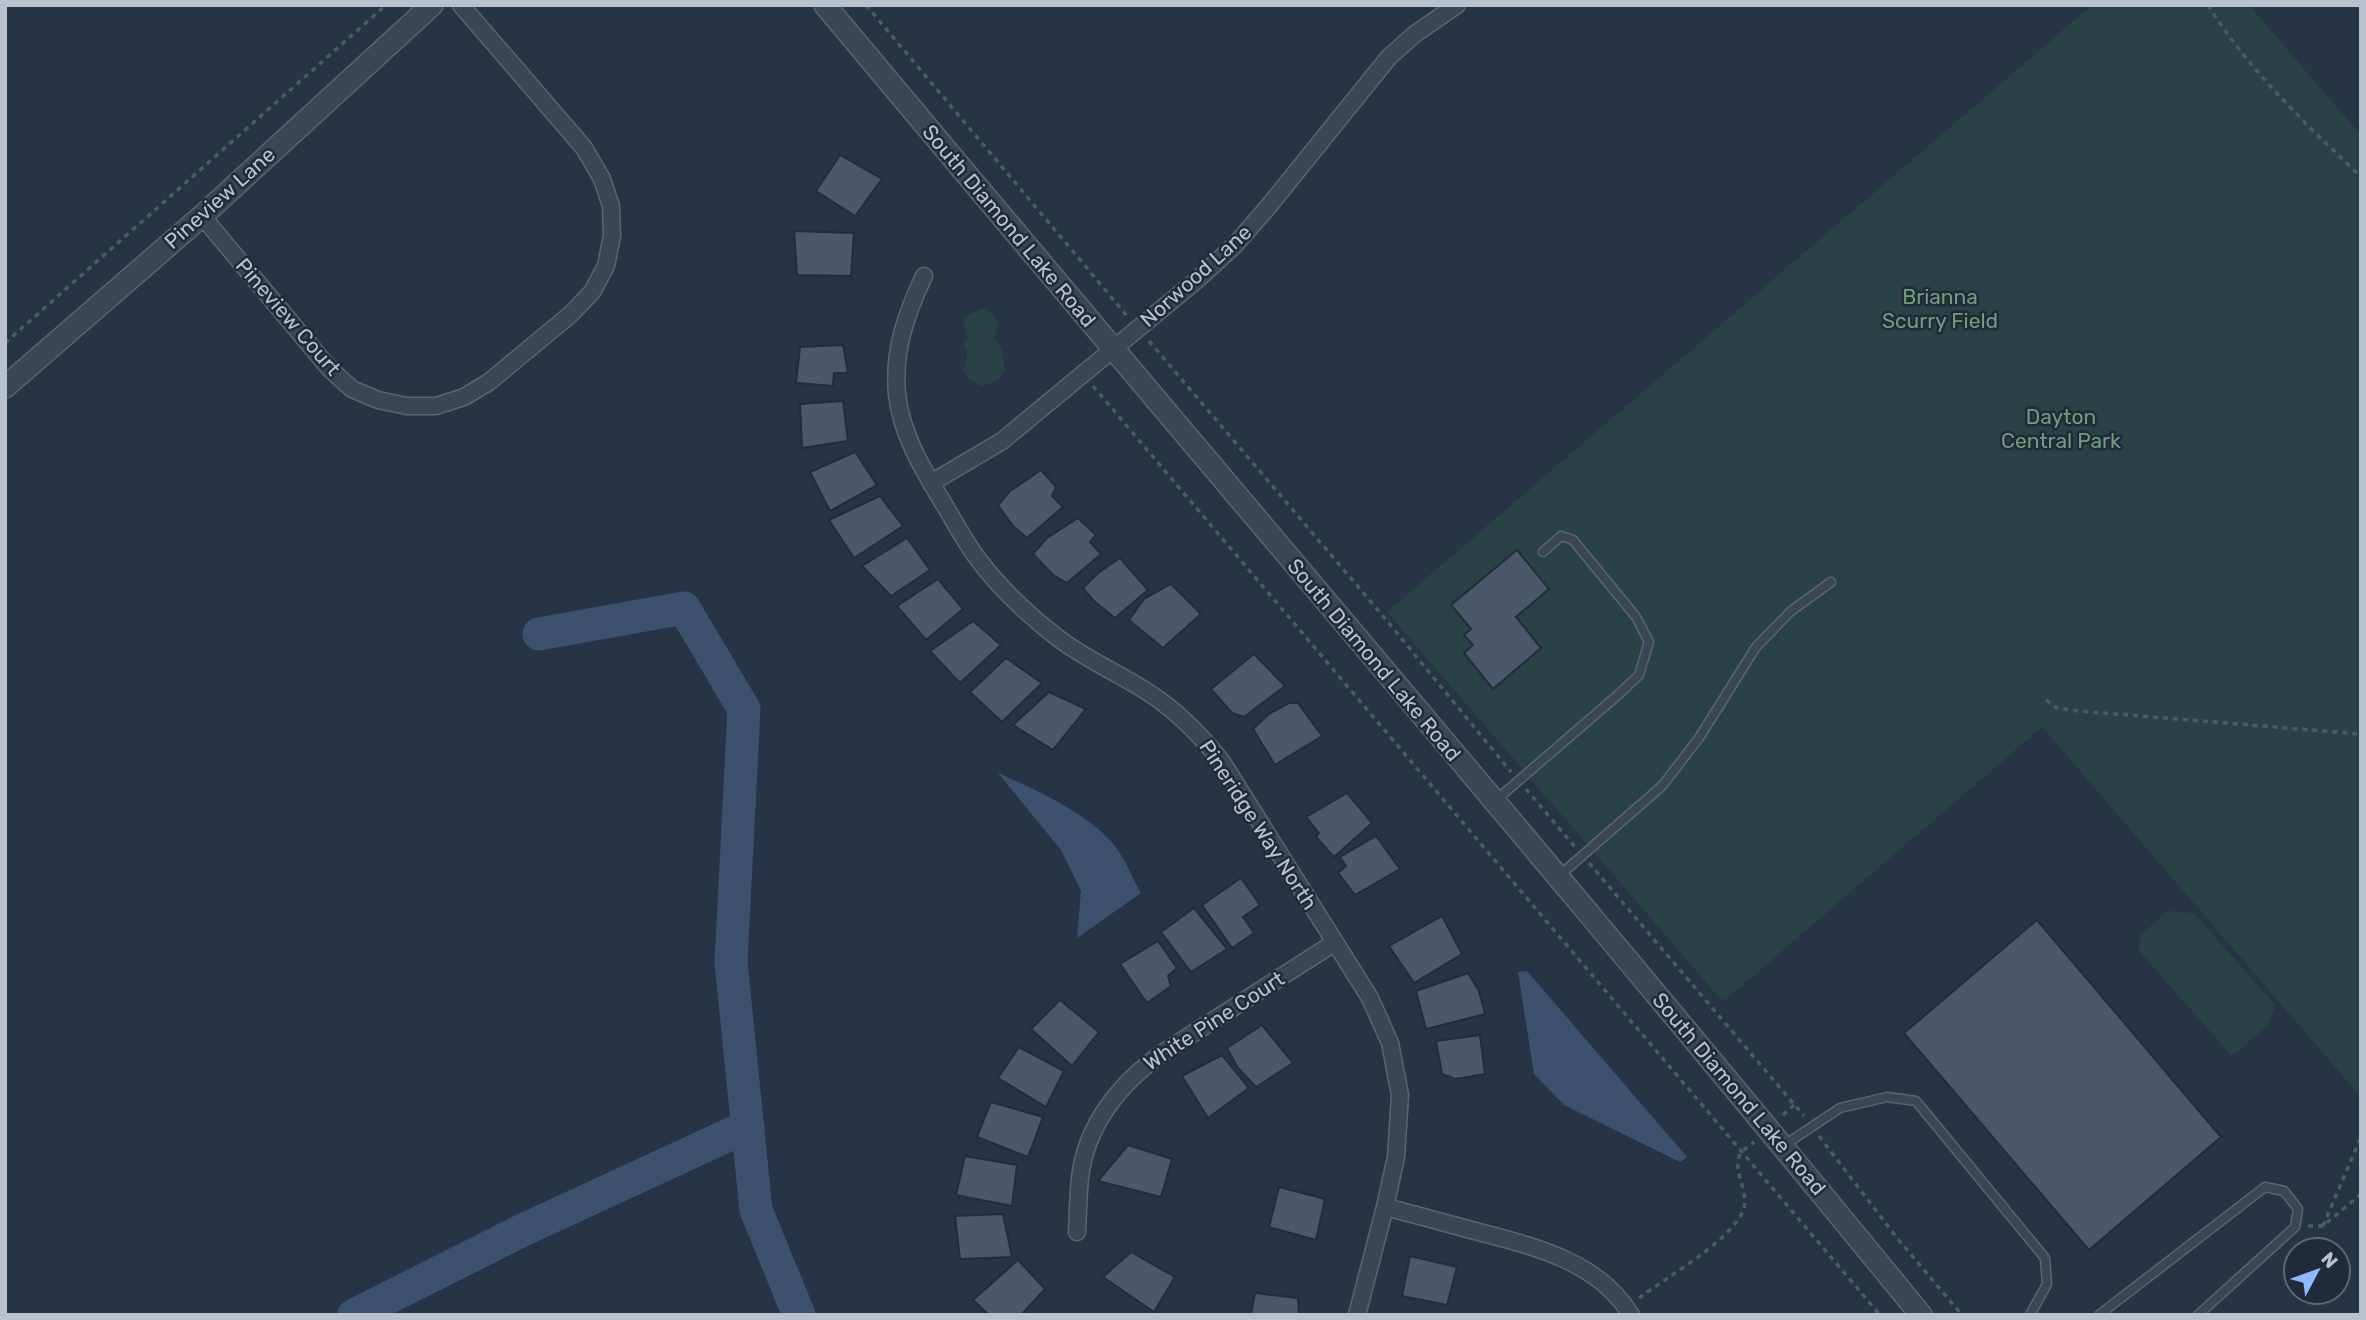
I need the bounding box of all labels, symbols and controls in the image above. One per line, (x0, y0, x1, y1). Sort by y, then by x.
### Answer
street label: South Diamond Lake Road (917, 119, 1101, 332)
street label: Pineview Lane (159, 141, 280, 254)
street label: Norwood Lane (1135, 219, 1256, 332)
street label: Pineview Court (231, 253, 346, 380)
park label: Brianna Scurry Field (1882, 284, 1998, 333)
park label: Dayton Central Park (2001, 404, 2121, 453)
street label: South Diamond Lake Road (1282, 553, 1466, 766)
street label: Pineridge Way North (1194, 735, 1323, 914)
street label: White Pine Court (1139, 966, 1289, 1075)
street label: South Diamond Lake Road (1647, 987, 1831, 1200)
north arrow (2282, 1236, 2352, 1306)
text: N (2316, 1247, 2343, 1273)

